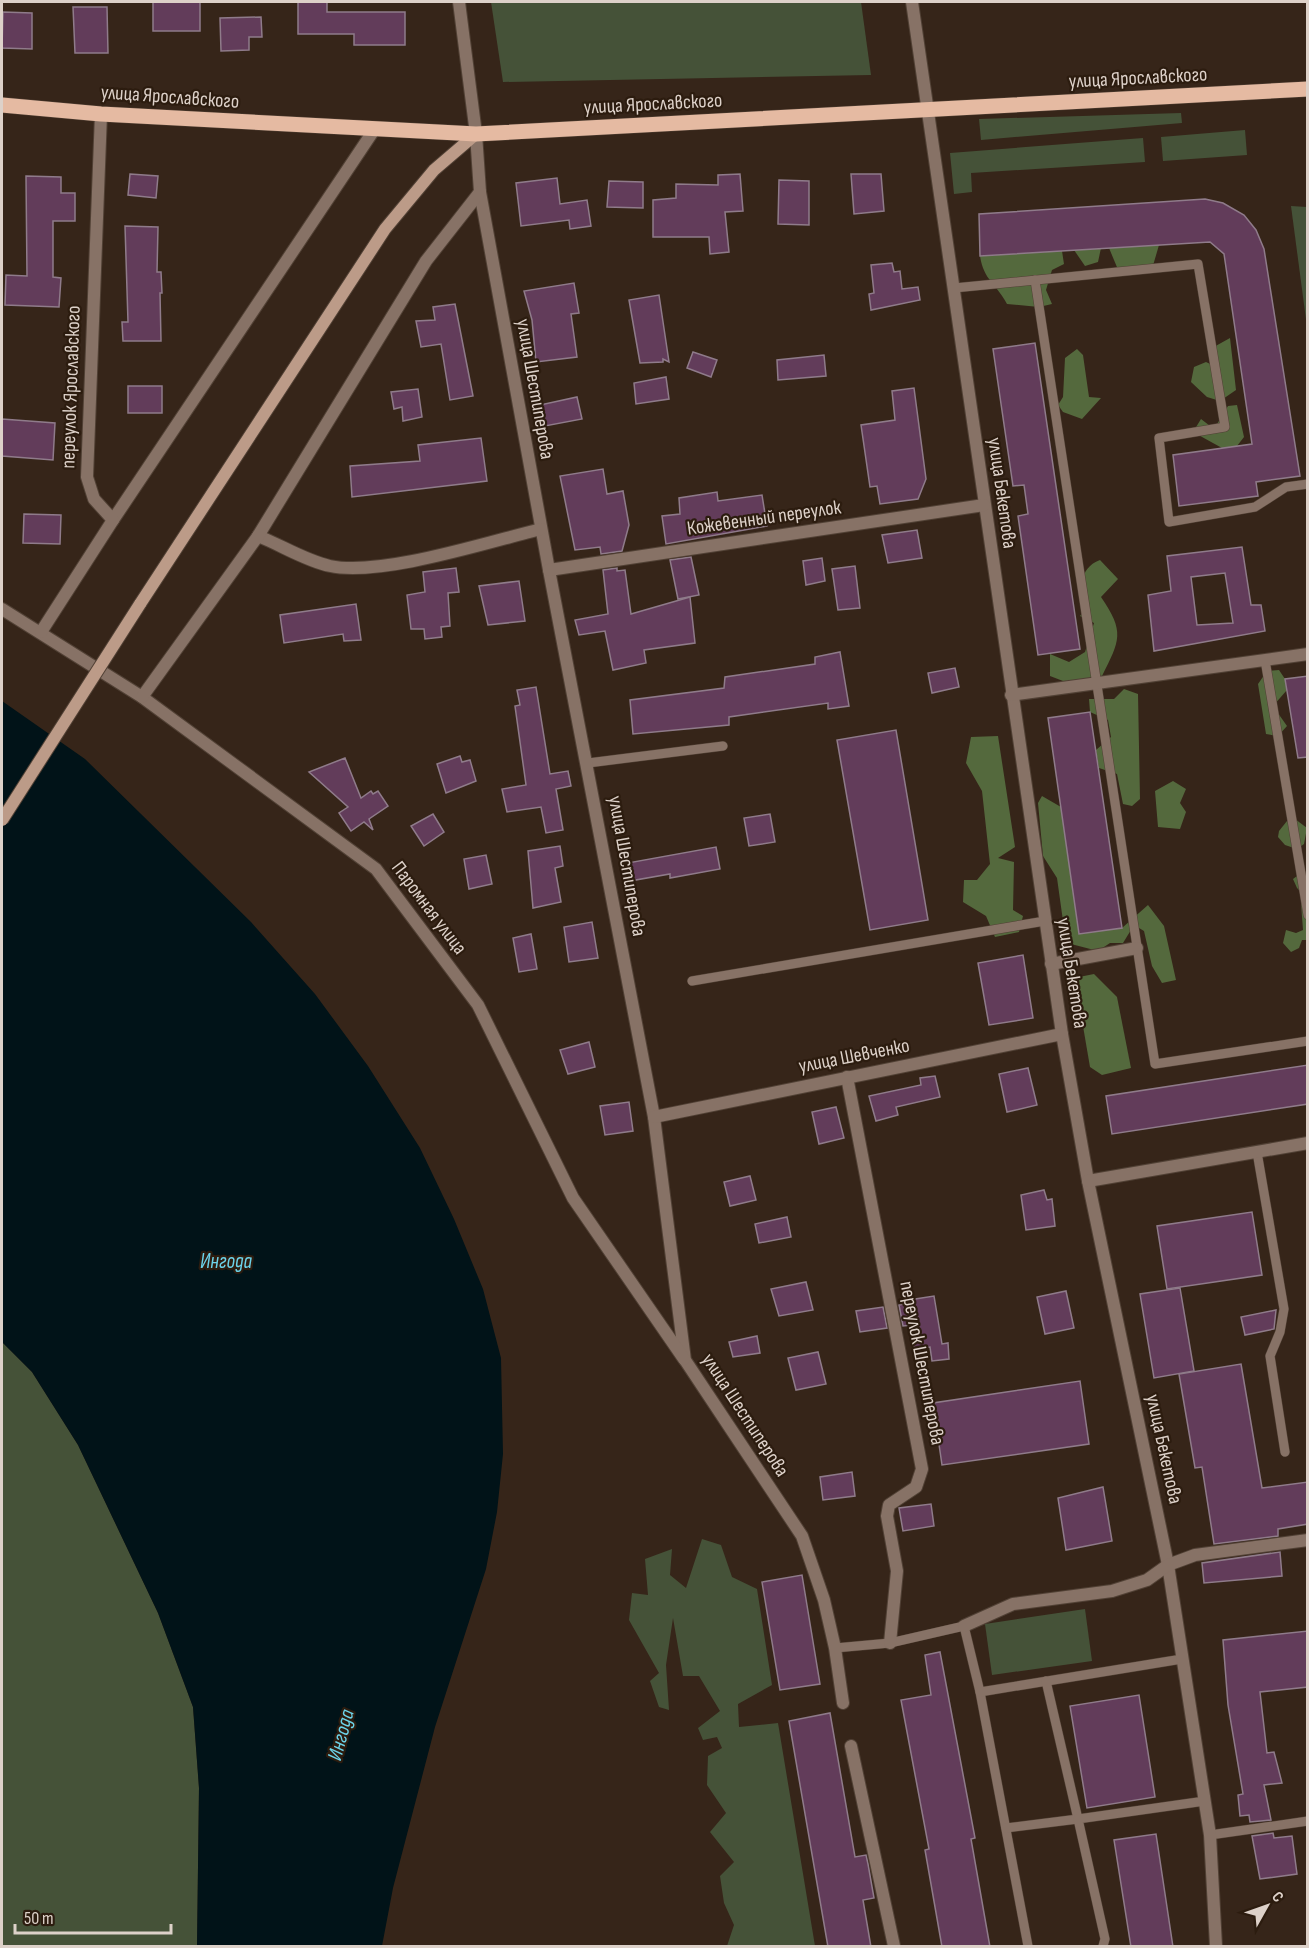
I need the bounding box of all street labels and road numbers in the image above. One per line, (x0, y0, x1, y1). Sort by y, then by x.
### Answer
street label: улица Ярославского (1068, 62, 1208, 94)
street label: улица Ярославского (100, 80, 240, 114)
street label: улица Ярославского (583, 88, 723, 120)
street label: переулок Ярославского (56, 305, 86, 469)
street label: улица Шестиперова (511, 317, 559, 461)
street label: улица Бекетова (982, 436, 1022, 550)
street label: Кожевенный переулок (685, 495, 843, 541)
street label: улица Шестиперова (603, 794, 651, 938)
street label: Паромная улица (386, 857, 472, 959)
street label: улица Бекетова (1051, 916, 1093, 1030)
street label: улица Шевченко (797, 1034, 911, 1078)
street label: переулок Шестиперова (894, 1279, 950, 1447)
street label: улица Шестиперова (696, 1349, 794, 1481)
street label: улица Бекетова (1141, 1392, 1187, 1506)

